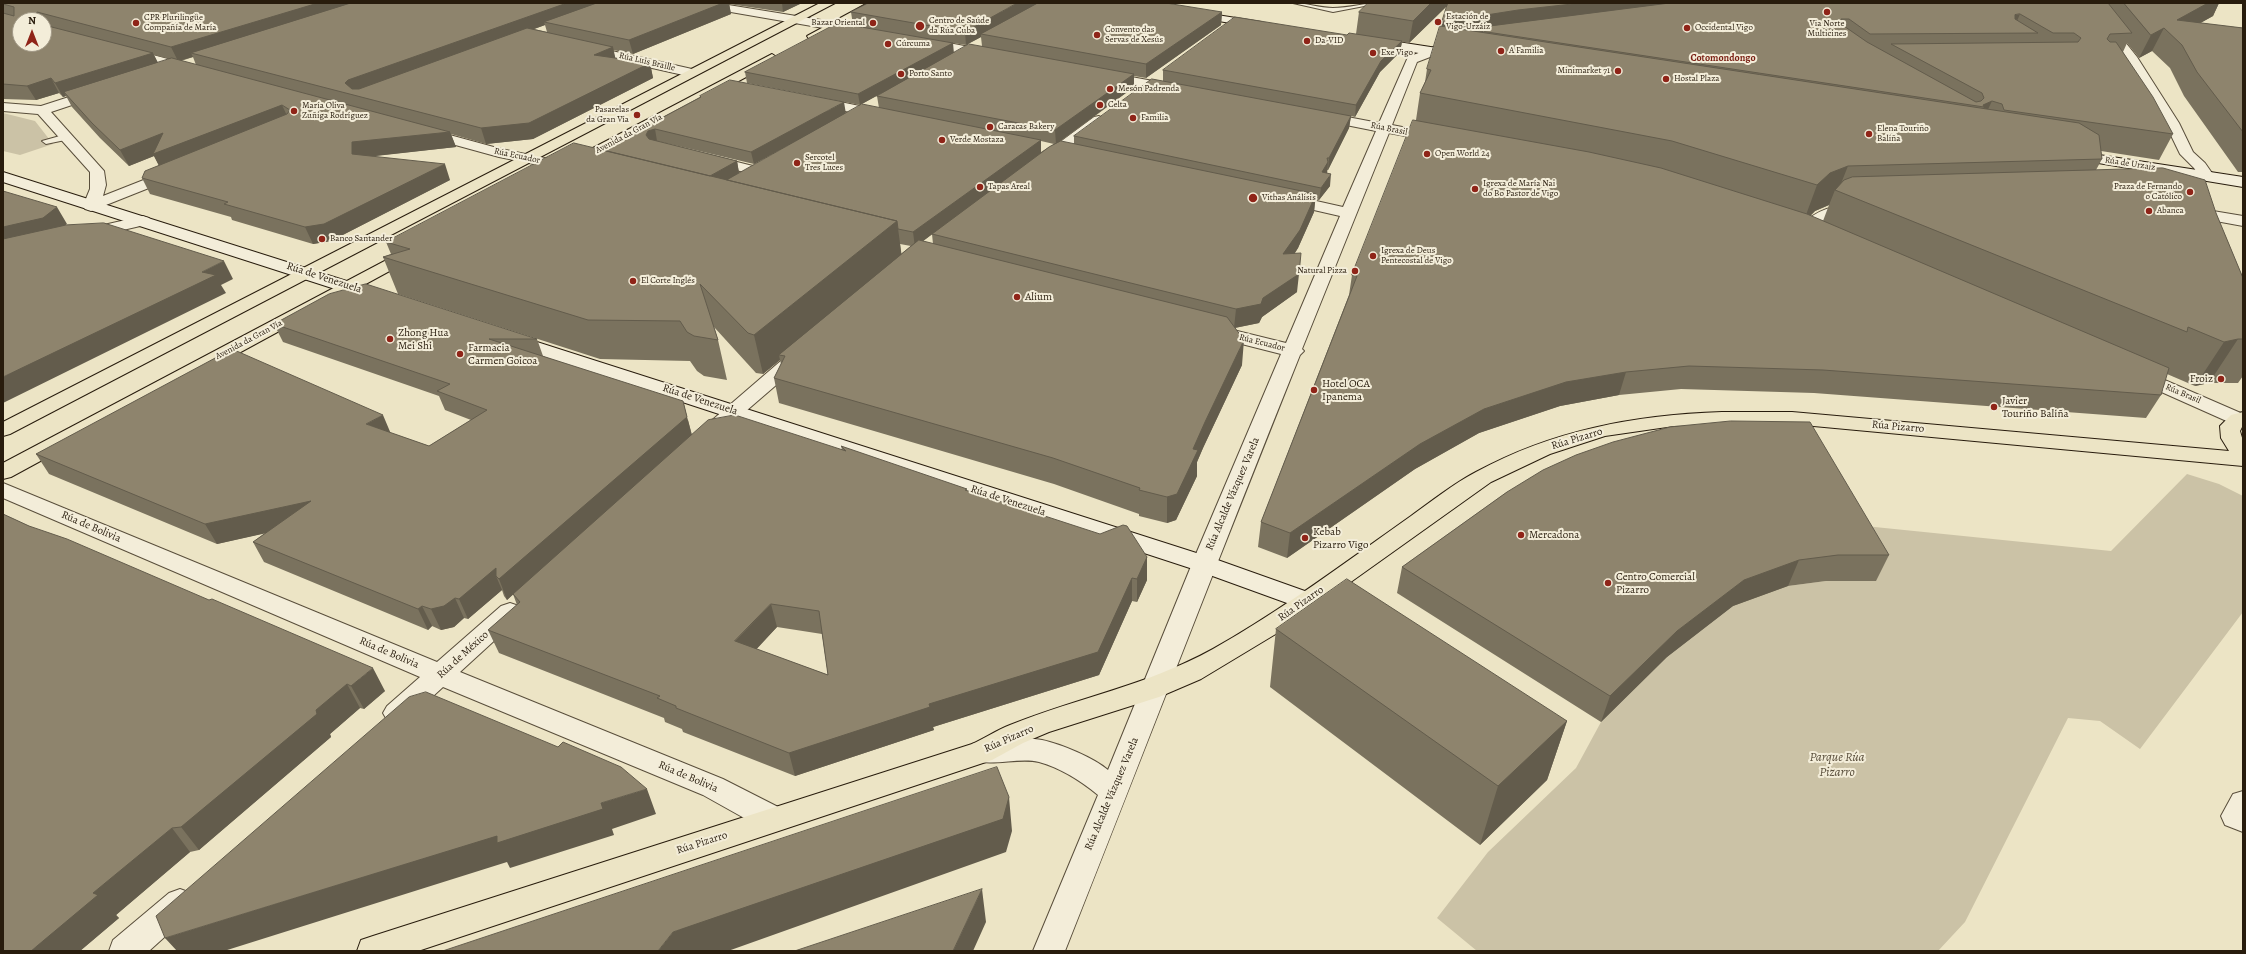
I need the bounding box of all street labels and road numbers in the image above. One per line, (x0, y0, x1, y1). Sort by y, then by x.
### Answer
street label: Rúa Luis Braille (618, 50, 676, 74)
street label: Avenida da Gran Vía (594, 112, 664, 156)
street label: Rúa Brasil (1370, 120, 1408, 138)
street label: Rúa Ecuador (493, 146, 541, 166)
street label: Rúa de Urzaiz (2104, 155, 2156, 173)
street label: Rúa de Venezuela (285, 260, 363, 296)
street label: Avenida da Gran Vía (214, 318, 284, 362)
street label: Rúa Ecuador (1238, 332, 1286, 354)
street label: Rúa de Venezuela (661, 382, 739, 418)
street label: Rúa Brasil (2164, 382, 2202, 406)
street label: Rúa Pizarro (1871, 418, 1925, 436)
street label: Rúa Pizarro (1550, 425, 1604, 453)
street label: Rúa Alcalde Vázquez Varela (1203, 435, 1263, 553)
street label: Rúa de Venezuela (969, 483, 1047, 519)
street label: Rúa de Bolivia (59, 509, 123, 545)
street label: Rúa Pizarro (1276, 583, 1326, 625)
street label: Rúa de México (435, 628, 491, 682)
street label: Rúa de Bolivia (357, 635, 421, 671)
street label: Rúa Pizarro (982, 722, 1036, 756)
street label: Rúa Alcalde Vázquez Varela (1082, 735, 1142, 853)
street label: Rúa de Bolivia (656, 759, 720, 795)
street label: Rúa Pizarro (675, 829, 729, 857)

